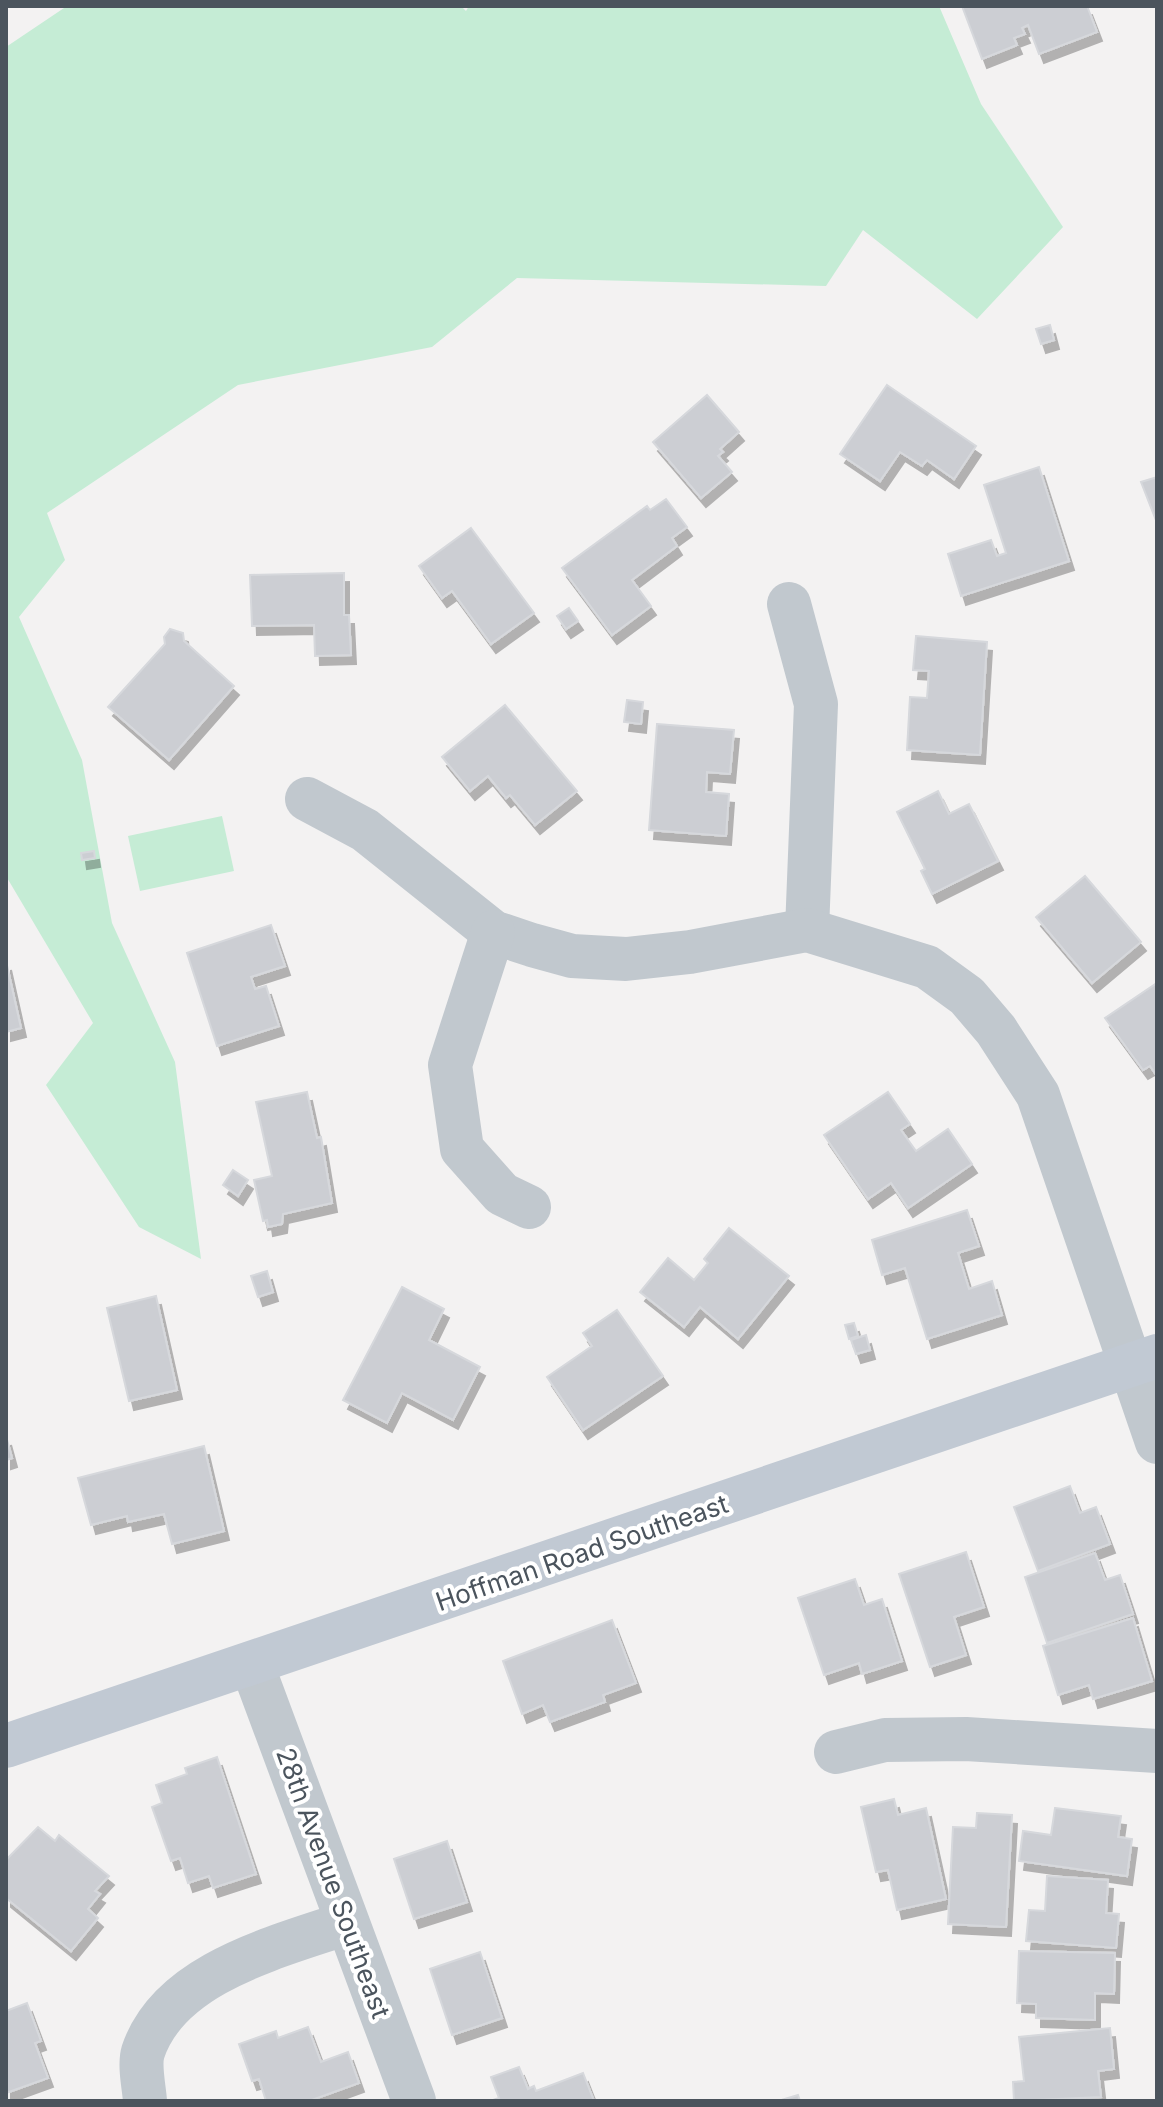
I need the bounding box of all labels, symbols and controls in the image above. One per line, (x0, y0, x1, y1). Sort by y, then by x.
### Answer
street label: Hoffman Road Southeast (432, 1488, 732, 1617)
street label: 28th Avenue Southeast (270, 1743, 397, 2022)

